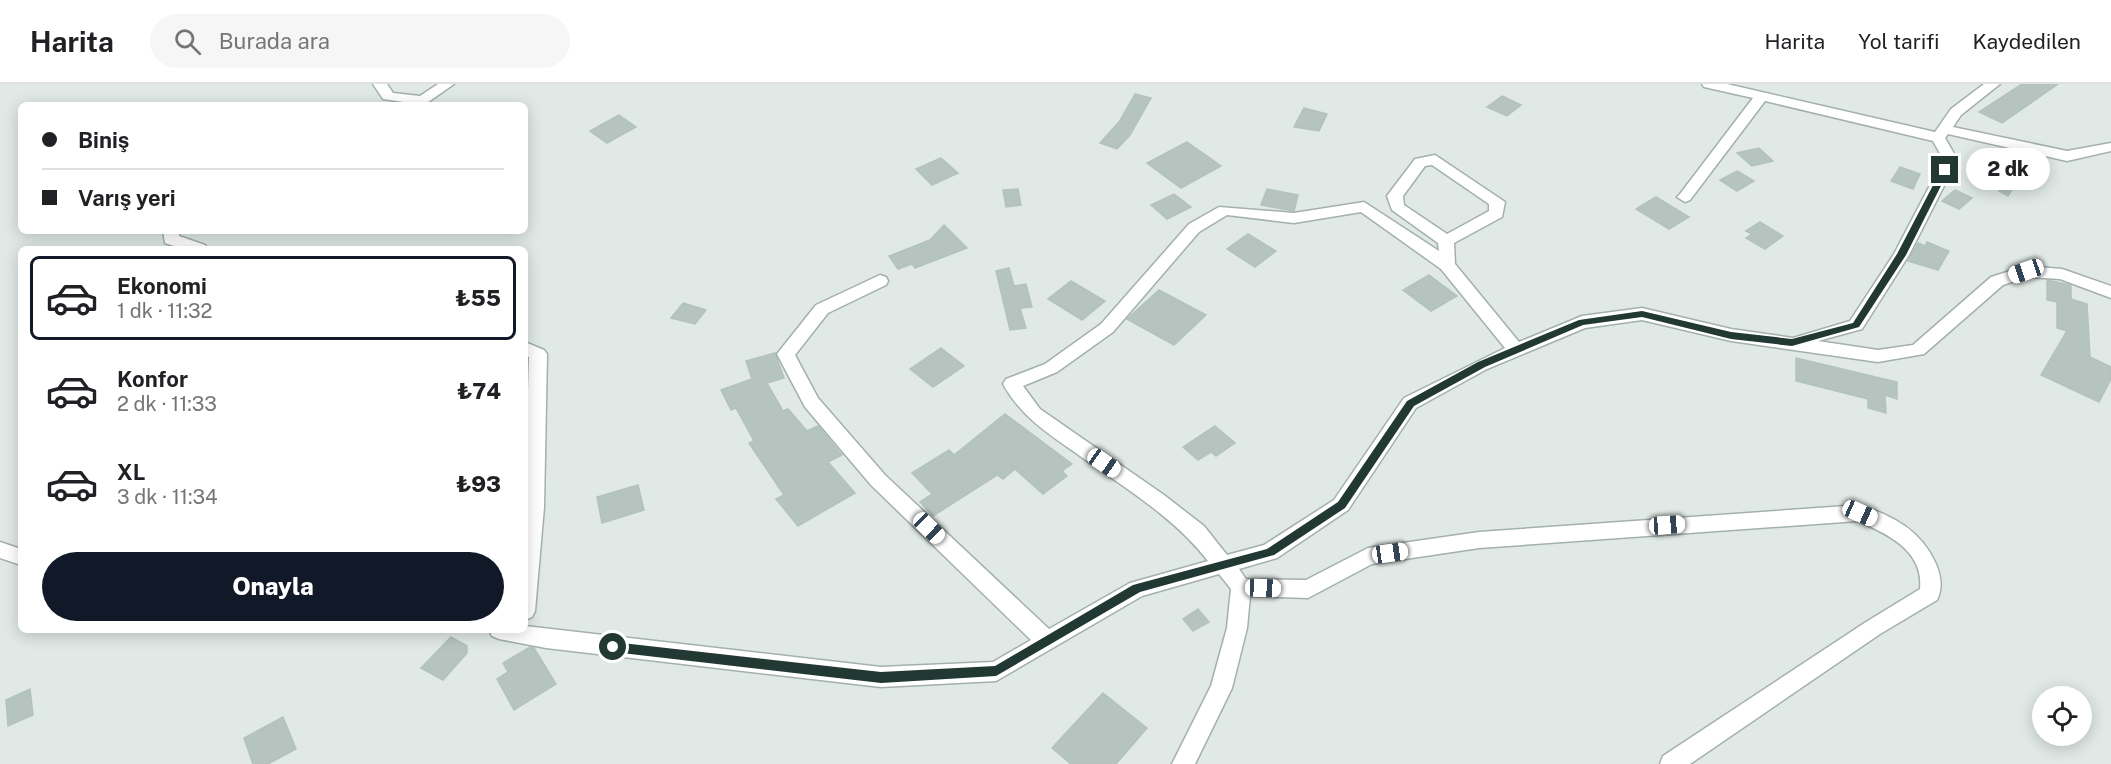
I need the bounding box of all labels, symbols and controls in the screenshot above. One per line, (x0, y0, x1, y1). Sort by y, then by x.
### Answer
search box (150, 14, 570, 68)
text: Harita (30, 25, 114, 58)
icon: search (171, 25, 204, 58)
text: Burada ara (219, 28, 330, 54)
text: Harita (1765, 29, 1825, 54)
text: Yol tarifi (1858, 29, 1939, 54)
text: Kaydedilen (1972, 29, 2081, 54)
text: Biniş (78, 127, 129, 153)
callout: 2 dk (1966, 149, 2050, 191)
route end (1931, 156, 1958, 183)
text: 2 dk (1987, 157, 2029, 181)
text: Varış yeri (78, 185, 176, 211)
car (2006, 257, 2046, 285)
icon: car (45, 271, 99, 325)
text: Ekonomi (117, 273, 207, 299)
text: ₺55 (455, 285, 501, 311)
text: 1 dk · 11:32 (117, 299, 213, 323)
icon: car (45, 364, 99, 418)
text: Konfor (117, 366, 188, 392)
text: ₺74 (457, 378, 501, 404)
text: 2 dk · 11:33 (117, 392, 217, 416)
car (1084, 445, 1124, 481)
icon: car (45, 457, 99, 511)
text: XL (117, 459, 145, 485)
text: ₺93 (456, 471, 501, 497)
text: 3 dk · 11:34 (117, 485, 218, 509)
car (1840, 497, 1880, 529)
car (910, 509, 948, 547)
car (1648, 515, 1686, 535)
car (1371, 542, 1409, 564)
button: Onayla (42, 552, 504, 621)
car (1245, 578, 1281, 598)
route start (599, 633, 626, 660)
map controls (2032, 686, 2092, 746)
button: locate (2032, 686, 2092, 746)

